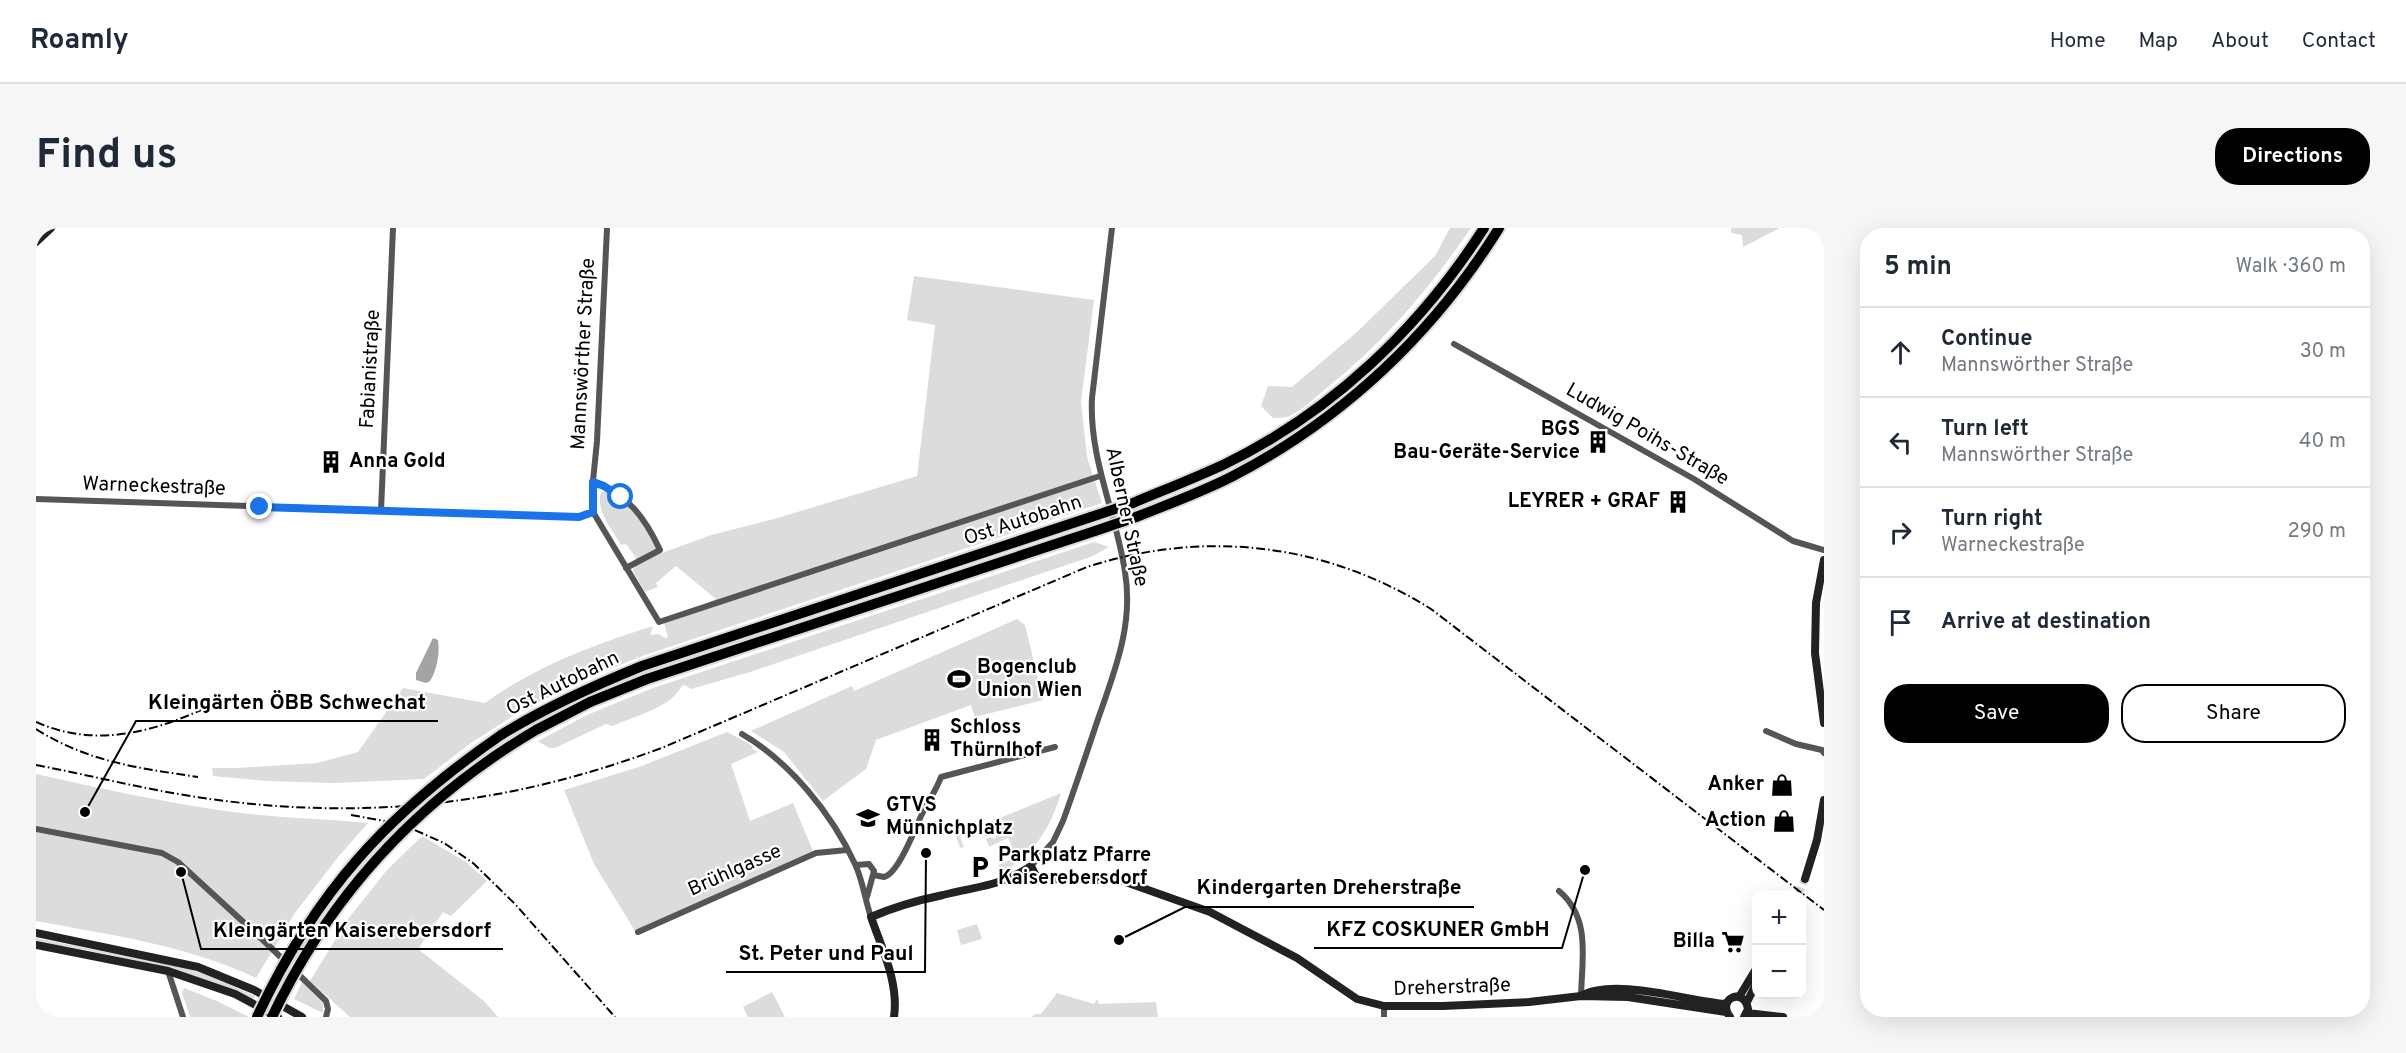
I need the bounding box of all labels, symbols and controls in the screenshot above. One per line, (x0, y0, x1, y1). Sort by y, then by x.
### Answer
text: Roamly (30, 23, 129, 59)
text: Home (2050, 28, 2106, 55)
text: Map (2139, 28, 2178, 55)
text: About (2211, 28, 2269, 55)
text: Contact (2302, 28, 2376, 55)
button: Directions (2215, 128, 2370, 185)
text: Find us (36, 130, 177, 183)
text: 5 min (1884, 251, 1952, 284)
text: Walk · 360 m (2235, 254, 2346, 280)
street label: Mannswörther Straße (566, 257, 602, 451)
street label: Fabianistraße (355, 309, 387, 429)
text: Continue (1941, 326, 2032, 353)
icon: ahead (1884, 336, 1917, 369)
text: 30 m (2300, 339, 2346, 365)
text: Mannswörther Straße (1941, 353, 2133, 379)
street label: Ludwig Poihs-Straße (1561, 378, 1733, 492)
text: Turn left (1941, 416, 2029, 443)
place label: BGS Bau-Geräte-Service (1393, 417, 1580, 466)
icon: left (1884, 426, 1917, 459)
building icon: BGS Bau-Geräte-Service (1585, 429, 1611, 455)
text: 40 m (2299, 429, 2346, 455)
text: Mannswörther Straße (1941, 443, 2133, 469)
street label: Alberner Straße (1098, 445, 1154, 589)
building icon: Anna Gold (318, 449, 344, 475)
place label: Anna Gold (349, 449, 446, 475)
street label: Warneckestraße (82, 472, 226, 502)
route start (607, 483, 633, 509)
place label: LEYRER + GRAF (1508, 489, 1660, 515)
building icon: LEYRER + GRAF (1665, 489, 1691, 515)
street label: Ost Autobahn (961, 490, 1085, 552)
route end (246, 493, 272, 519)
text: Turn right (1941, 506, 2043, 533)
icon: right (1884, 516, 1917, 549)
text: 290 m (2288, 519, 2346, 545)
text: Warneckestraße (1941, 533, 2085, 559)
icon: arrive (1884, 606, 1917, 639)
text: Arrive at destination (1941, 609, 2151, 636)
street label: Ost Autobahn (502, 645, 624, 723)
place label: Bogenclub Union Wien (977, 655, 1082, 704)
sports icon: Bogenclub Union Wien (946, 666, 972, 692)
callout: Kleingärten ÖBB Schwechat (136, 682, 438, 721)
button: Save (1884, 684, 2109, 743)
button: Share (2121, 684, 2346, 743)
text: Kleingärten ÖBB Schwechat (148, 690, 426, 717)
place label: Schloss Thürnlhof (950, 715, 1042, 764)
building icon: Schloss Thürnlhof (919, 727, 945, 753)
place label: Anker (1708, 772, 1765, 798)
shop icon: Anker (1769, 772, 1795, 798)
place label: GTVS Münnichplatz (886, 793, 1013, 842)
school or university icon: GTVS Münnichplatz (855, 805, 881, 831)
place label: Action (1705, 808, 1766, 834)
shop icon: Action (1771, 808, 1797, 834)
street label: Brühlgasse (684, 839, 786, 903)
place label: Parkplatz Pfarre Kaiserebersdorf (998, 843, 1151, 892)
parking icon: Parkplatz Pfarre Kaiserebersdorf (967, 854, 993, 880)
callout: Kindergarten Dreherstraße (1185, 868, 1474, 907)
text: Kindergarten Dreherstraße (1197, 875, 1461, 902)
map controls (1752, 891, 1806, 999)
button: + (1752, 891, 1806, 945)
callout: KFZ COSKUNER GmbH (1314, 909, 1562, 948)
callout: Kleingärten Kaiserebersdorf (201, 910, 503, 949)
text: KFZ COSKUNER GmbH (1326, 917, 1550, 944)
text: Kleingärten Kaiserebersdorf (213, 918, 491, 945)
place label: Billa (1673, 929, 1715, 955)
supermarket icon: Billa (1720, 929, 1746, 955)
callout: St. Peter und Paul (726, 933, 925, 972)
text: St. Peter und Paul (738, 941, 914, 968)
button: − (1752, 945, 1806, 999)
street label: Dreherstraße (1393, 973, 1511, 1003)

